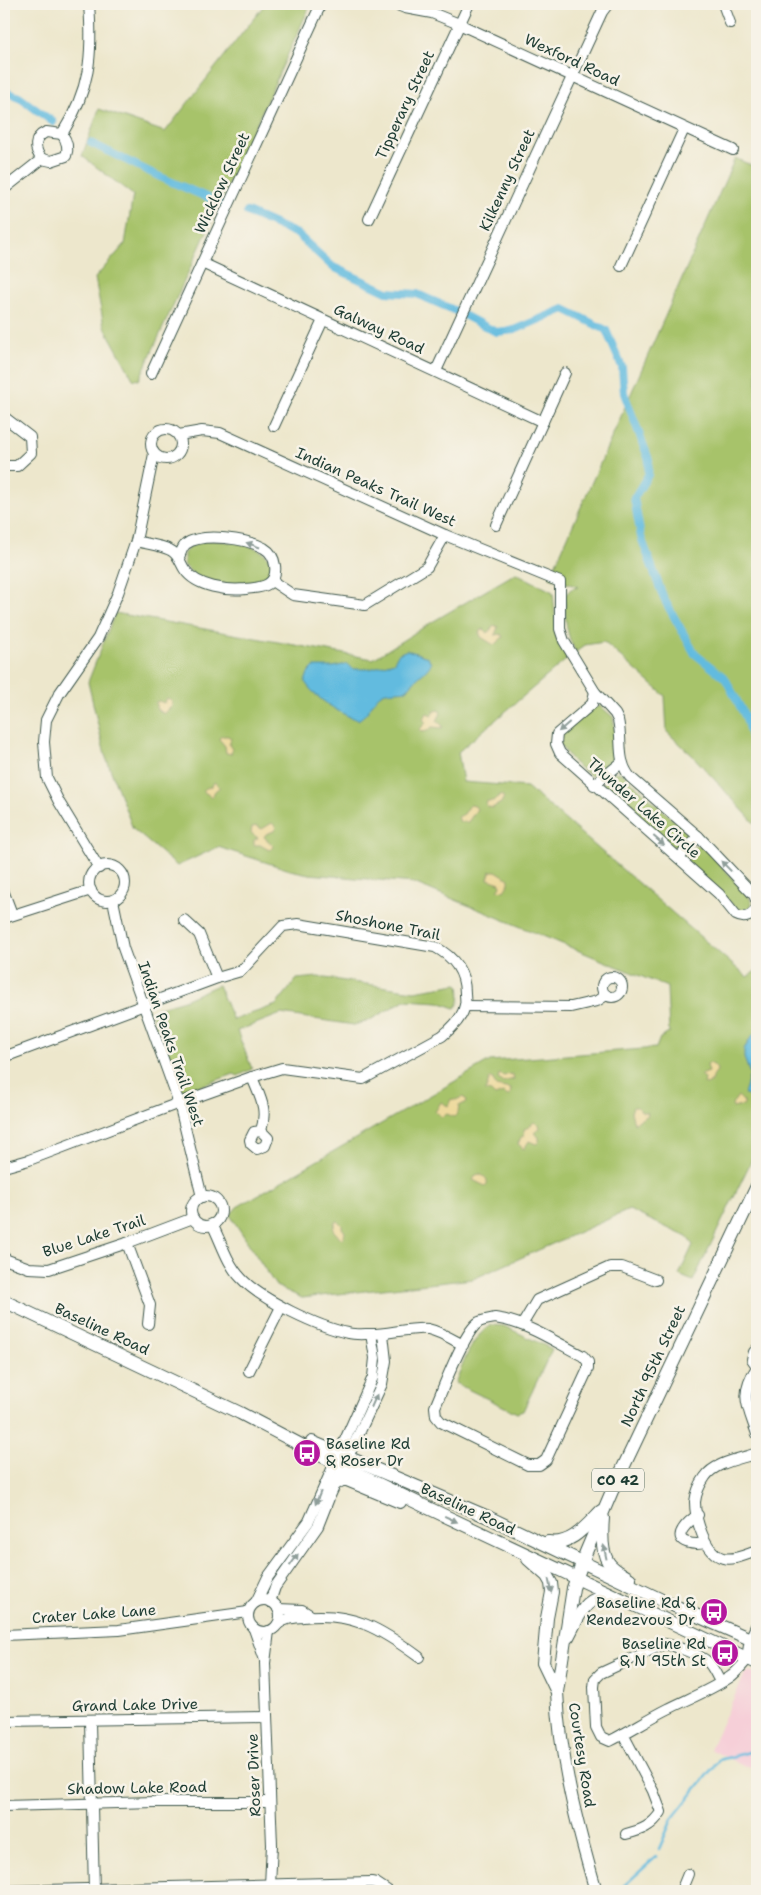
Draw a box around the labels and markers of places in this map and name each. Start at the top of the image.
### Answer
place label: Baseline Rd & Roser Dr [326,1434,411,1471]
bus stop icon: Baseline Rd & Roser Dr [292,1438,322,1468]
place label: Baseline Rd & Rendezvous Dr [586,1593,696,1630]
bus stop icon: Baseline Rd & Rendezvous Dr [699,1597,729,1627]
place label: Baseline Rd & N 95th St [620,1634,706,1671]
bus stop icon: Baseline Rd & N 95th St [710,1638,740,1668]

